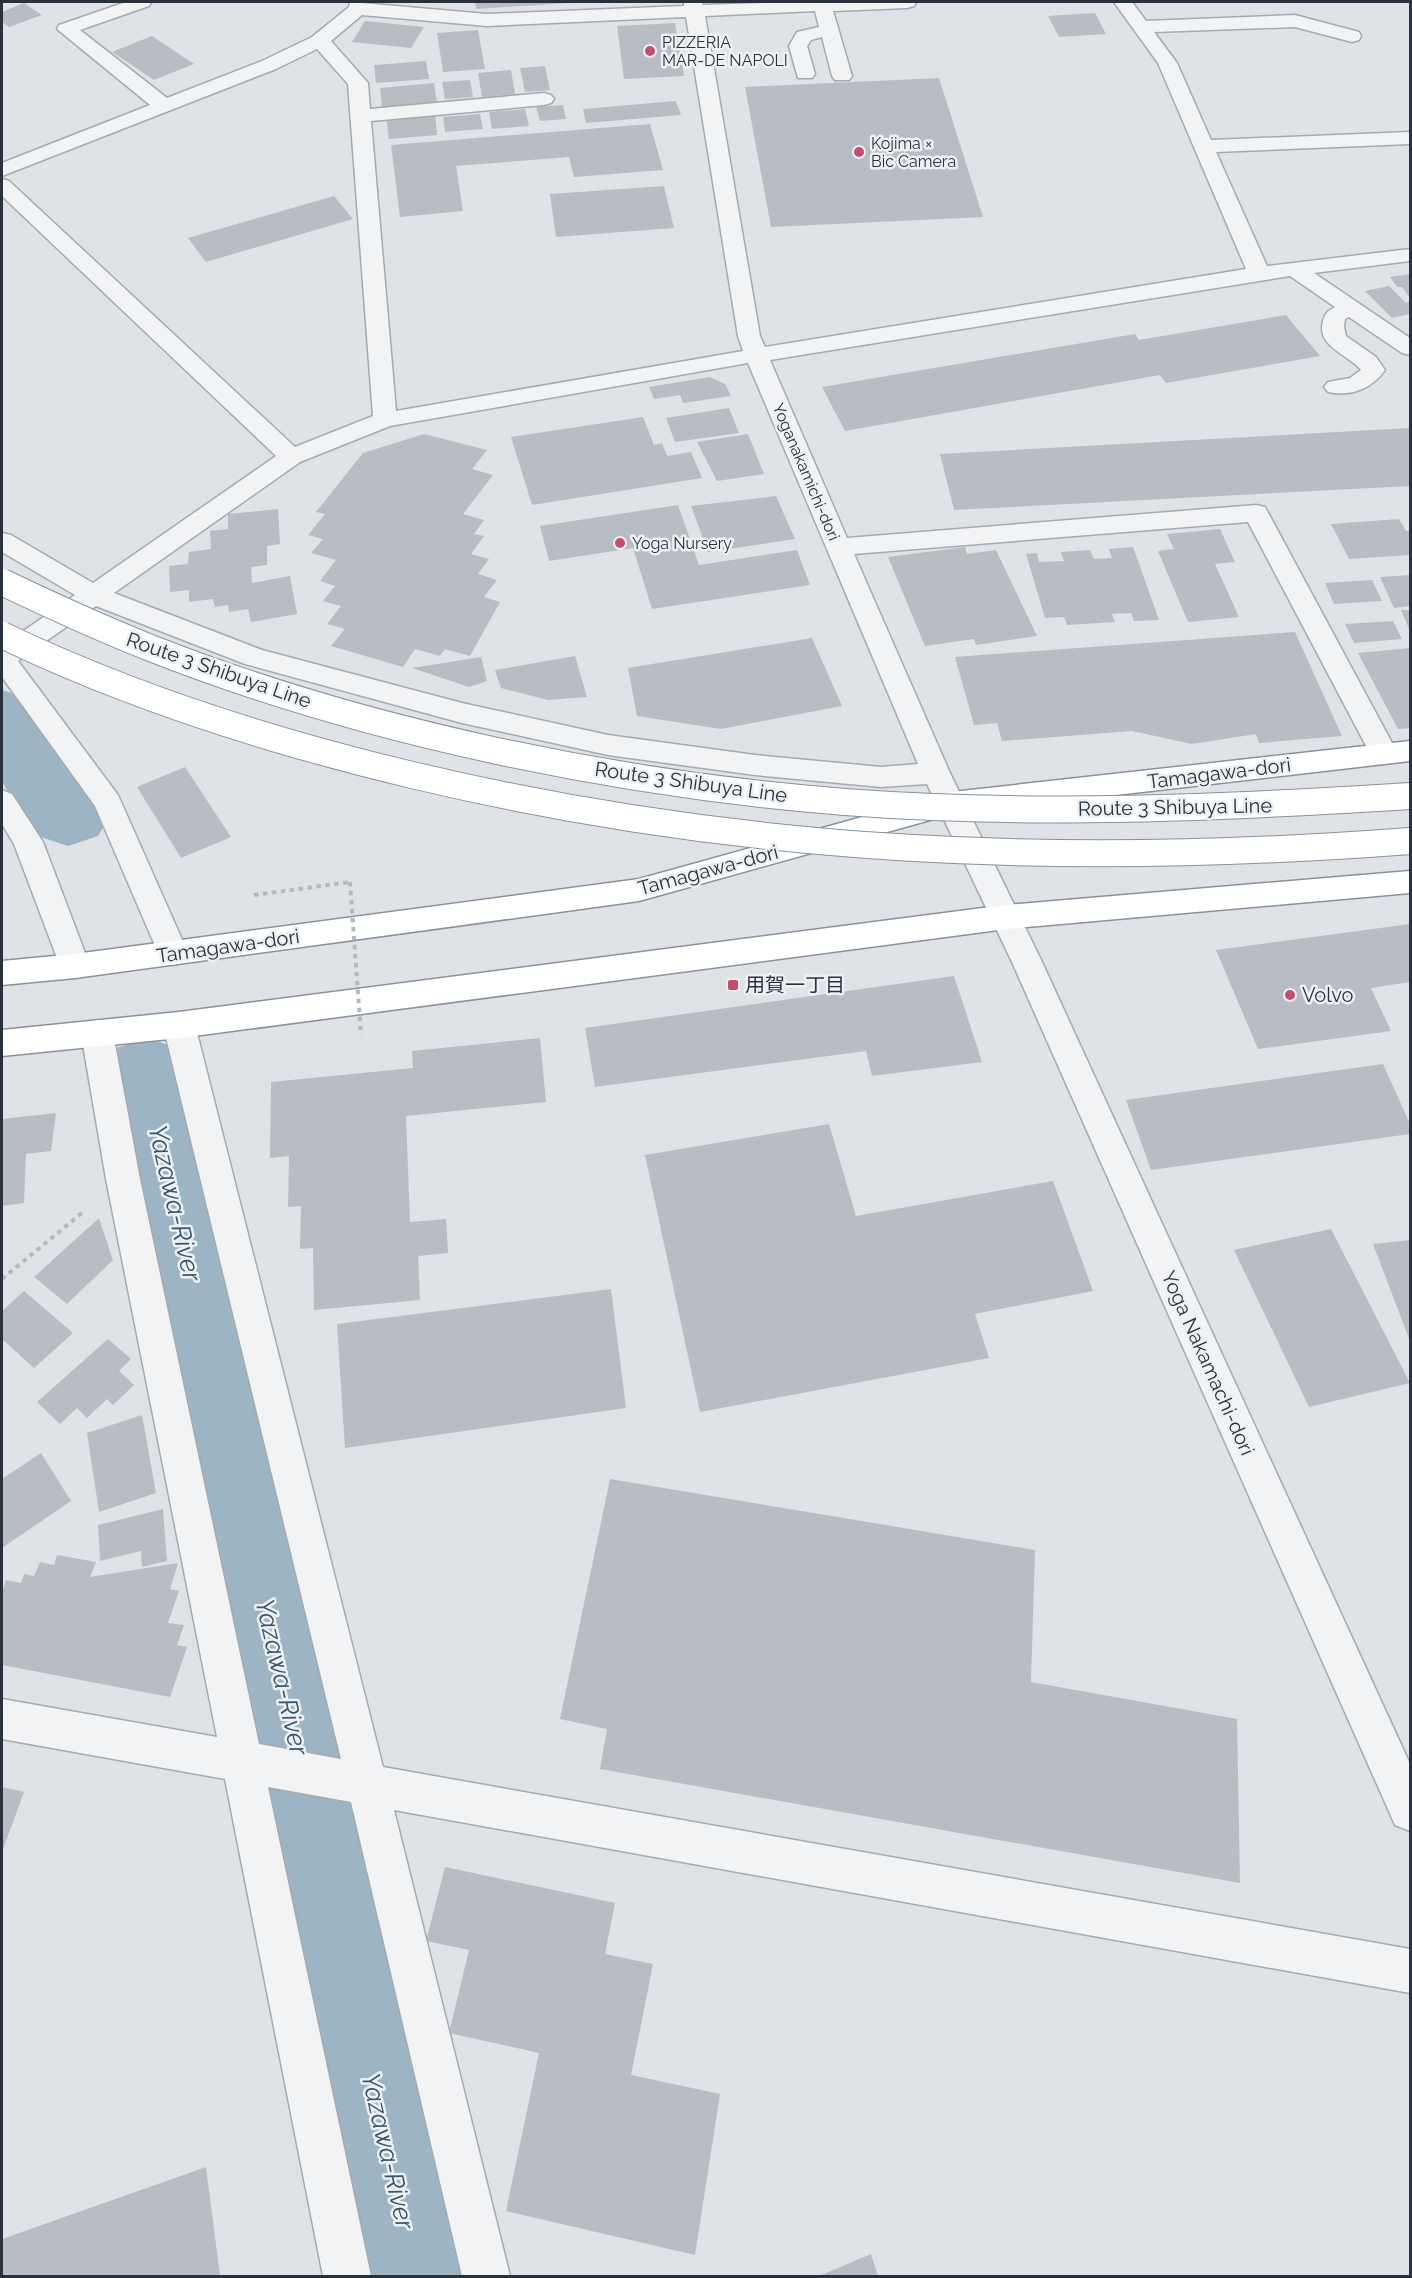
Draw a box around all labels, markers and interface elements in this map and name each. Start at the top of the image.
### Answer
place label: PIZZERIA MAR-DE NAPOLI [662,33,788,70]
marker: PIZZERIA MAR-DE NAPOLI [643,44,657,58]
place label: Kojima × Bic Camera [871,134,956,171]
marker: Kojima × Bic Camera [852,145,866,159]
street label: Yoganakamichi-dori [768,400,844,544]
place label: Yoga Nursery [632,534,732,553]
marker: Yoga Nursery [613,536,627,550]
street label: Route 3 Shibuya Line [123,627,315,713]
street label: Tamagawa-dori [1146,752,1292,794]
street label: Route 3 Shibuya Line [593,757,789,807]
street label: Route 3 Shibuya Line [1078,793,1272,821]
street label: Tamagawa-dori [635,840,781,900]
street label: Tamagawa-dori [155,924,301,968]
place label: 用賀一丁目 [745,973,845,997]
marker: 用賀一丁目 [726,978,740,992]
place label: Volvo [1302,983,1354,1007]
marker: Volvo [1283,988,1297,1002]
water label: Yazawa-River [142,1122,208,1285]
street label: Yoga Nakamachi-dori [1156,1267,1260,1459]
water label: Yazawa-River [249,1596,315,1759]
water label: Yazawa-River [355,2070,421,2233]

